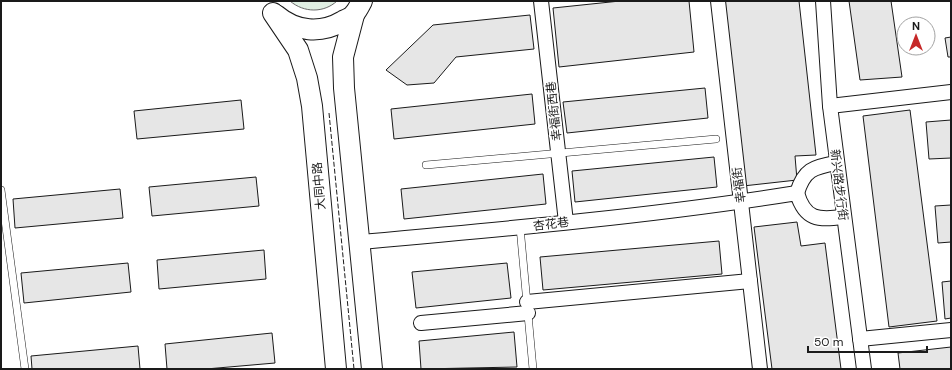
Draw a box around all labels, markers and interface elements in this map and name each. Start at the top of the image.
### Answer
north arrow [896,16,936,56]
text: N [912,19,920,33]
street label: 幸福街西巷 [543,80,565,142]
street label: 新兴路步行街 [827,148,851,222]
street label: 大同中路 [309,161,329,211]
street label: 幸福街 [729,166,749,204]
street label: 杏花巷 [532,214,570,234]
scale bar [808,328,927,354]
text: 50 m [814,334,843,350]

